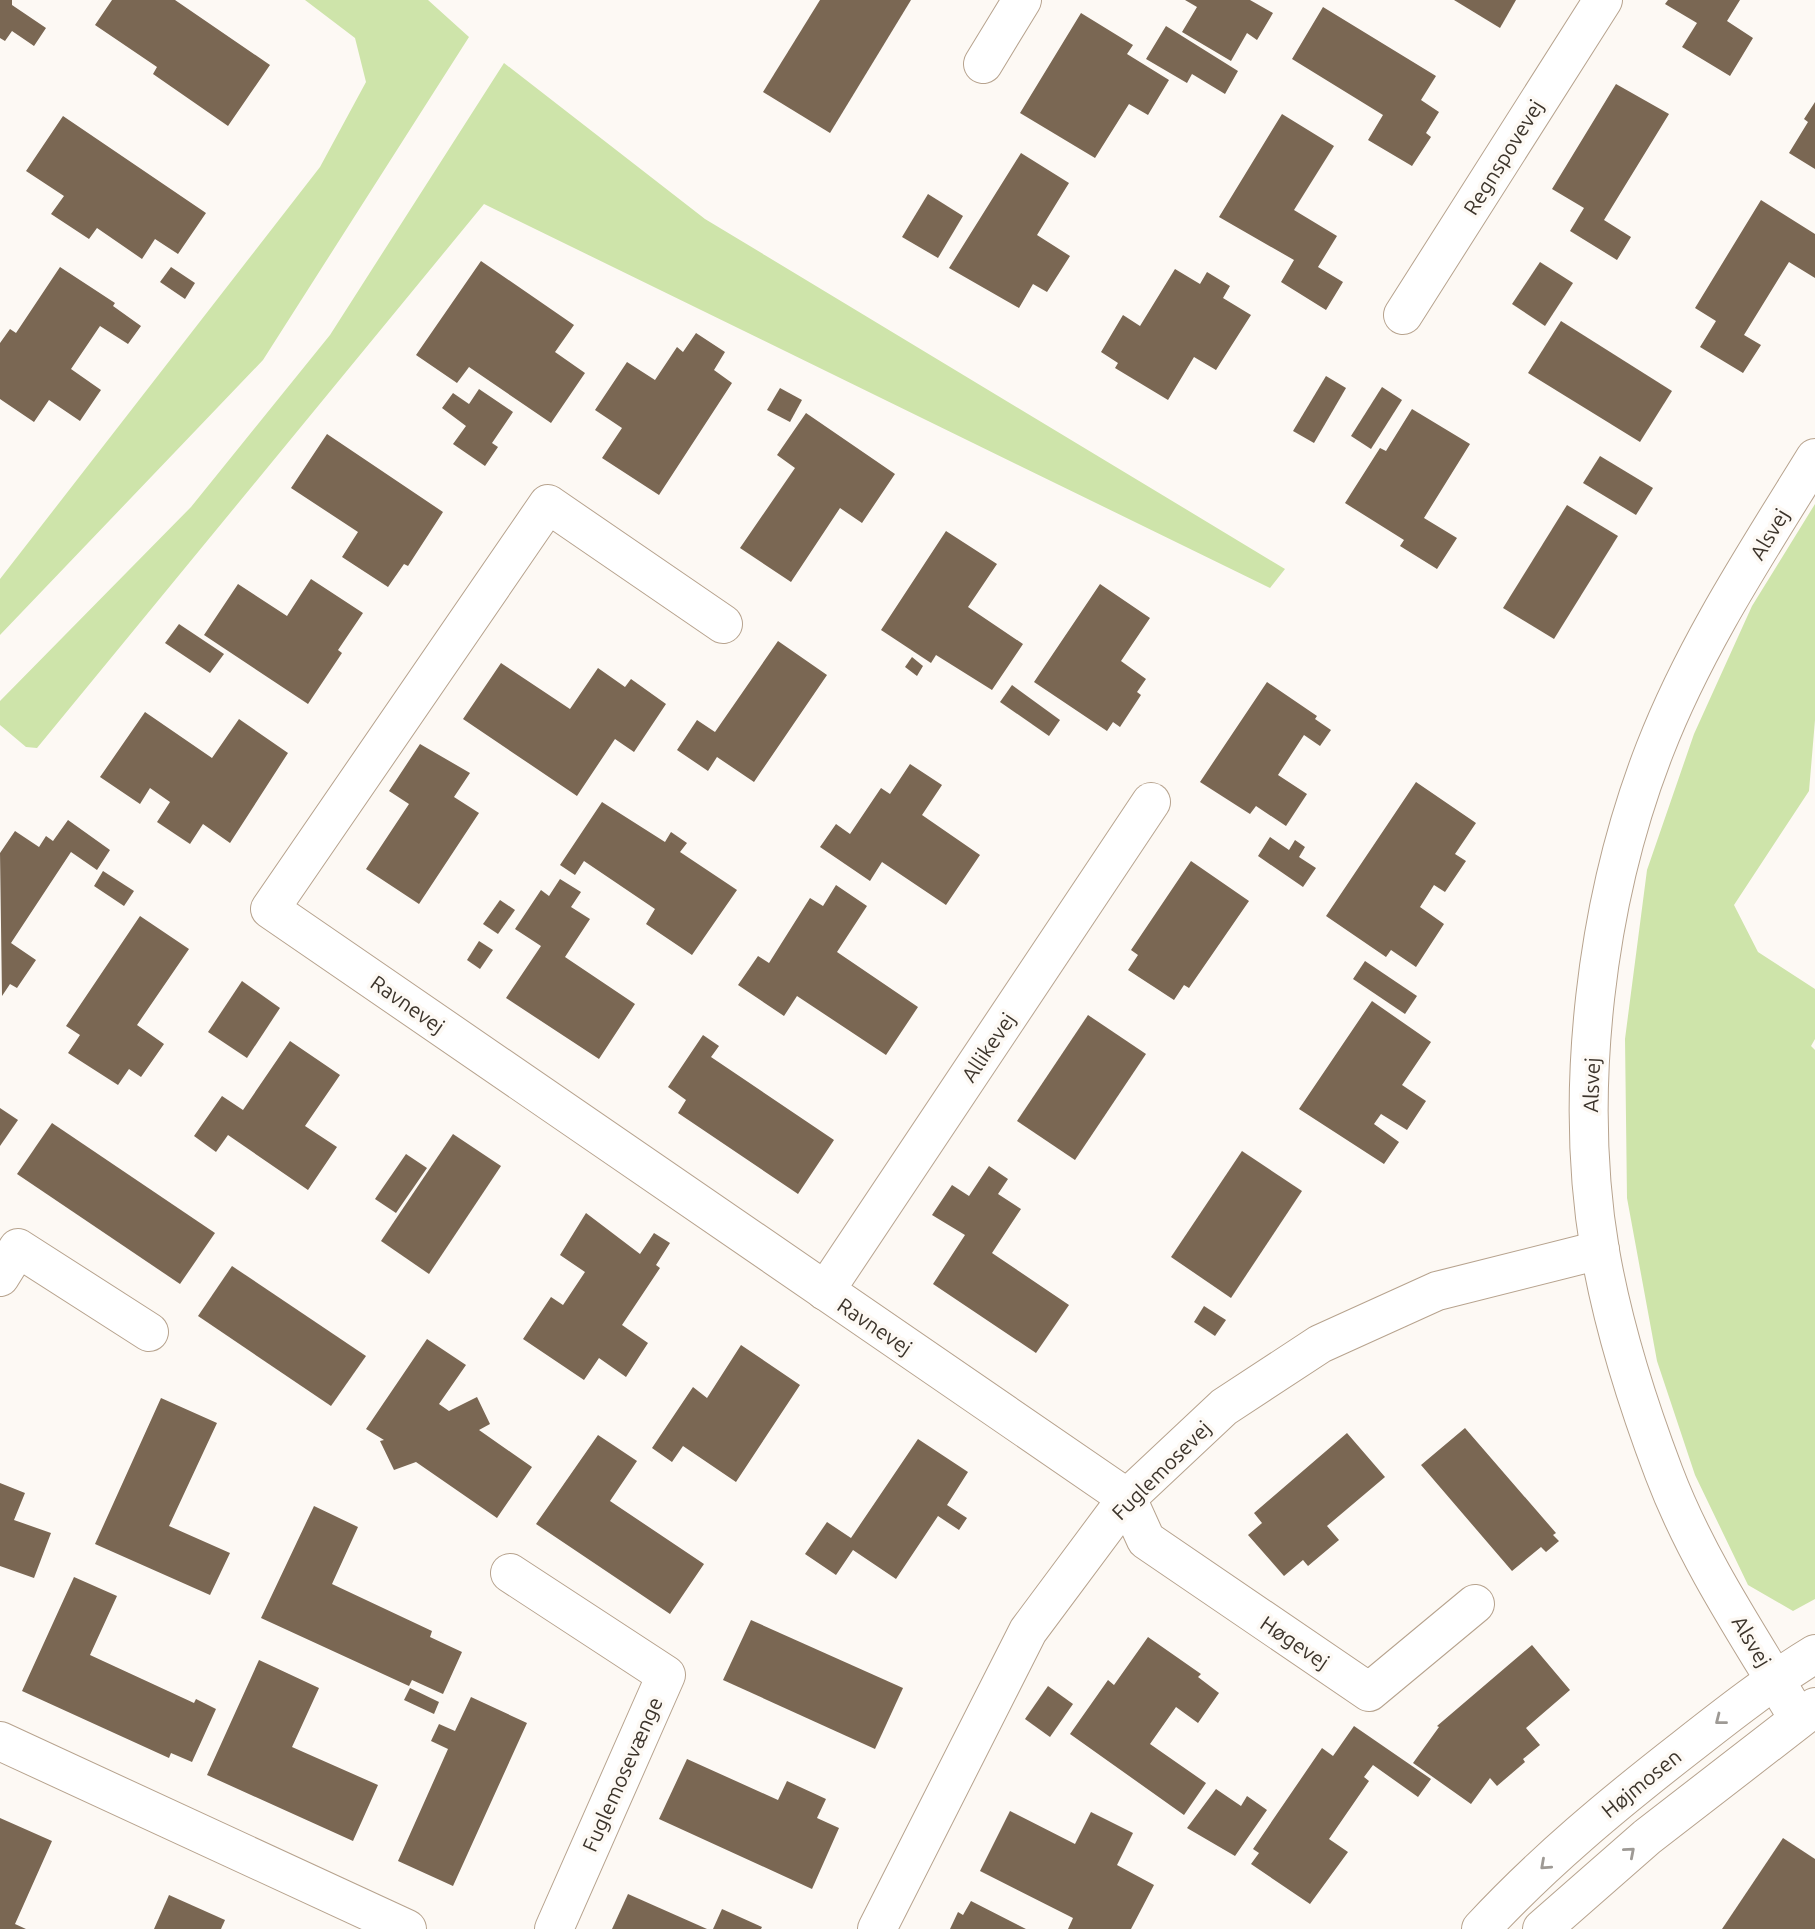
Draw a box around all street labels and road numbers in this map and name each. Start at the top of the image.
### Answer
street label: Regnspovevej [1458,95,1548,219]
street label: Alsvej [1745,504,1793,564]
street label: Ravnevej [366,970,450,1038]
street label: Allikevej [956,1008,1020,1086]
street label: Alsvej [1578,1057,1604,1113]
street label: Ravnevej [833,1292,917,1360]
street label: Fuglemosevej [1107,1416,1215,1524]
street label: Høgevej [1256,1610,1334,1674]
street label: Alsvej [1728,1611,1776,1671]
street label: Fuglemosevænge [577,1693,667,1855]
street label: Højmosen [1596,1744,1686,1822]

